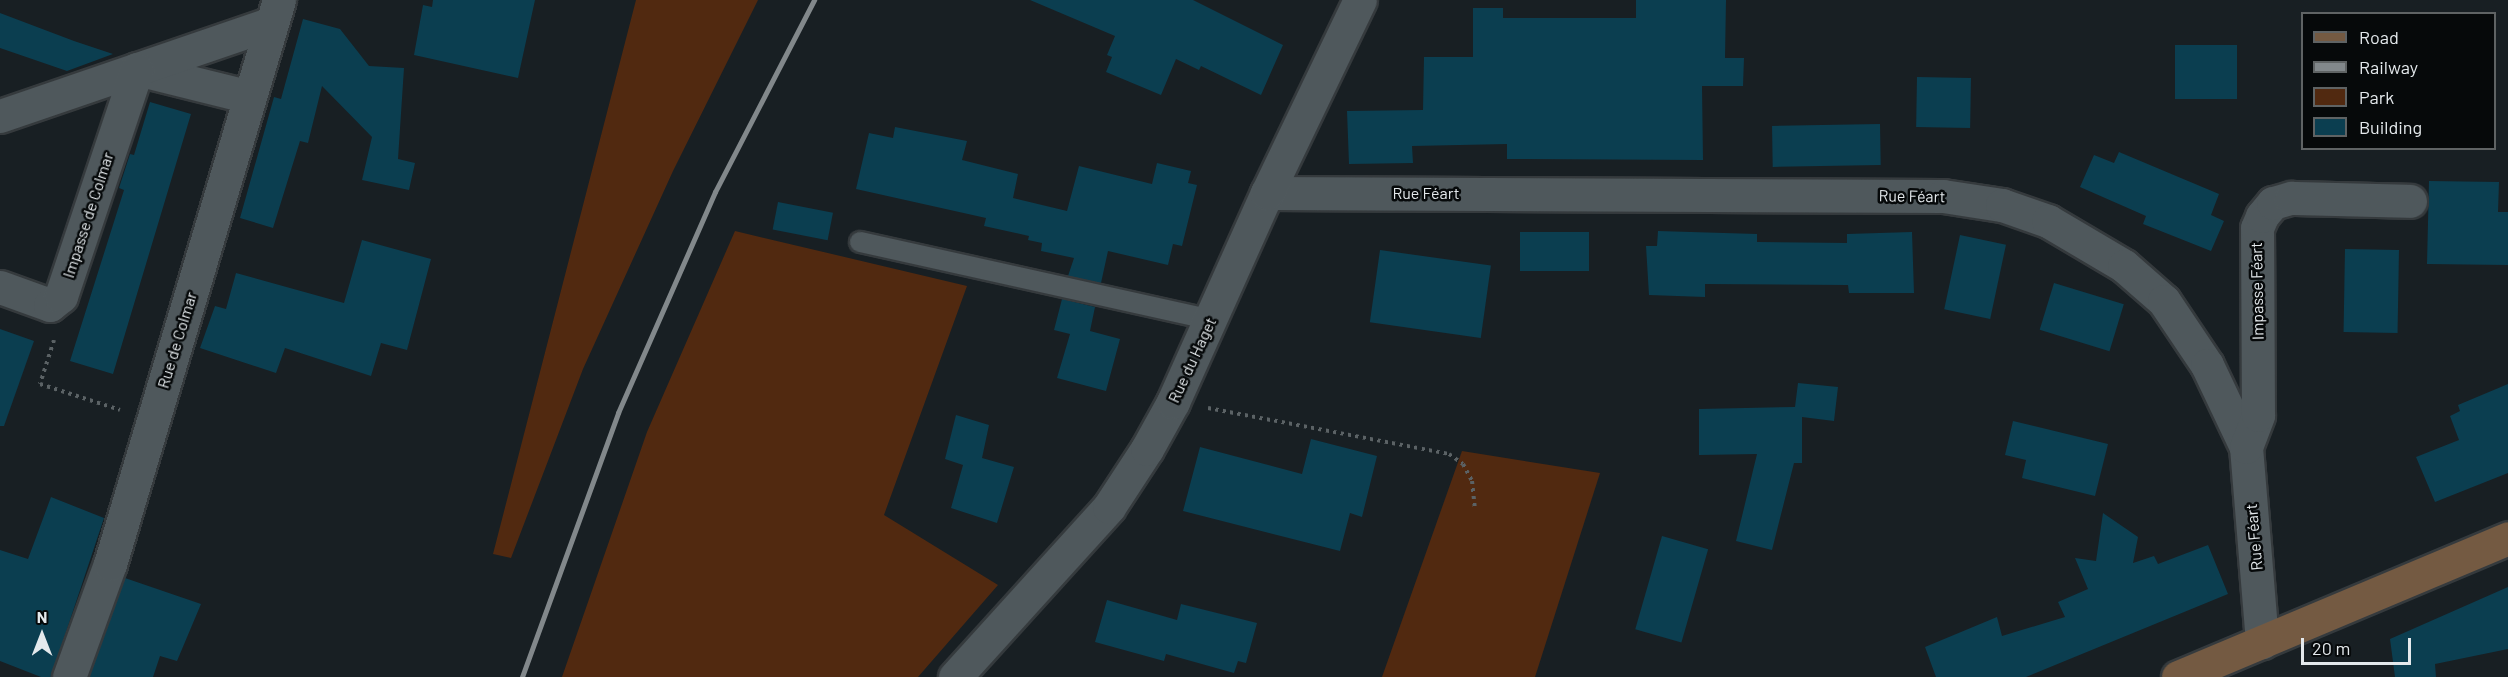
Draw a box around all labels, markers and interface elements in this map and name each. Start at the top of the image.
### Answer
legend [2301,12,2496,150]
text: Road [2359,26,2399,48]
text: Railway [2359,56,2418,78]
text: Park [2359,86,2394,108]
text: Building [2359,116,2422,138]
street label: Impasse de Colmar [59,150,117,280]
street label: Rue Féart [1392,183,1460,203]
street label: Rue Féart [1878,186,1946,206]
street label: Impasse Féart [2247,242,2267,340]
street label: Rue de Colmar [153,289,201,391]
street label: Rue du Haget [1164,314,1220,406]
street label: Rue Féart [2242,503,2266,571]
north arrow [12,605,72,665]
text: N [37,607,47,626]
scale bar [2304,626,2414,664]
text: 20 m [2312,637,2350,659]

